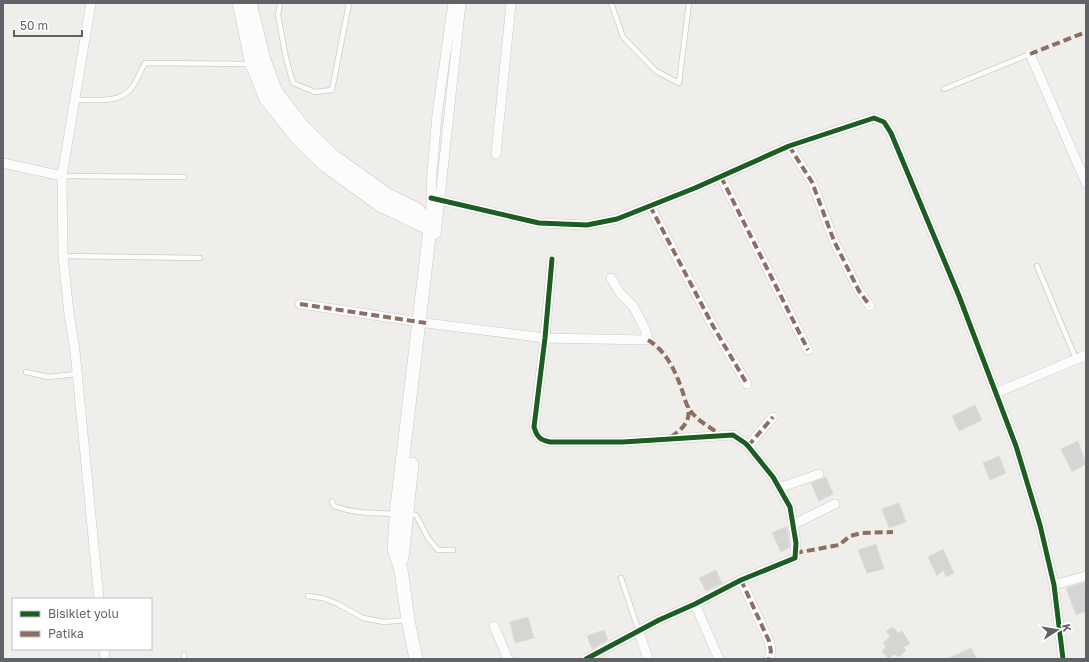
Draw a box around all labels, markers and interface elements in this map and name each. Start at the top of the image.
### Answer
scale bar [14,12,82,38]
text: 50 m [20,18,48,33]
legend [12,598,152,650]
text: Bisiklet yolu [48,606,119,621]
north arrow [1037,610,1077,650]
text: K [1060,623,1074,633]
text: Patika [48,626,84,641]

